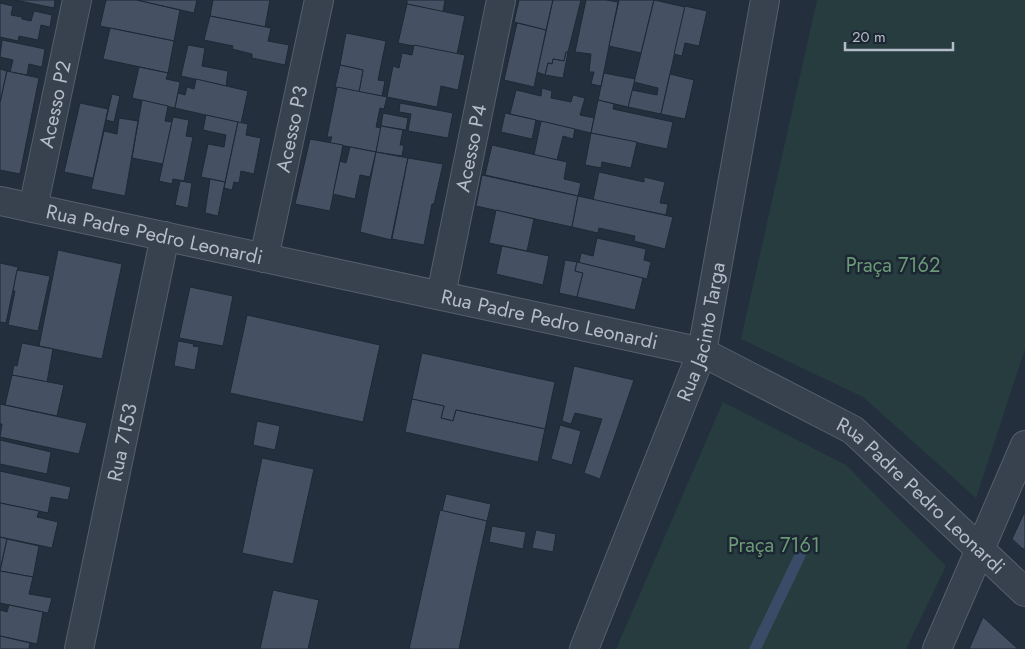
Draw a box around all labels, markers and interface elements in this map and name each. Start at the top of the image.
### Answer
scale bar [845,20,952,52]
text: 20 m [852,26,886,48]
street label: Acesso P2 [32,58,79,151]
street label: Acesso P3 [269,83,315,175]
street label: Acesso P4 [448,101,495,194]
street label: Rua Padre Pedro Leonardi [43,197,265,272]
park label: Praça 7162 [846,251,940,280]
street label: Rua Jacinto Targa [670,260,733,406]
street label: Rua Padre Pedro Leonardi [438,282,660,357]
street label: Rua 7153 [100,401,145,484]
street label: Rua Padre Pedro Leonardi [831,410,1011,581]
park label: Praça 7161 [728,531,820,560]

